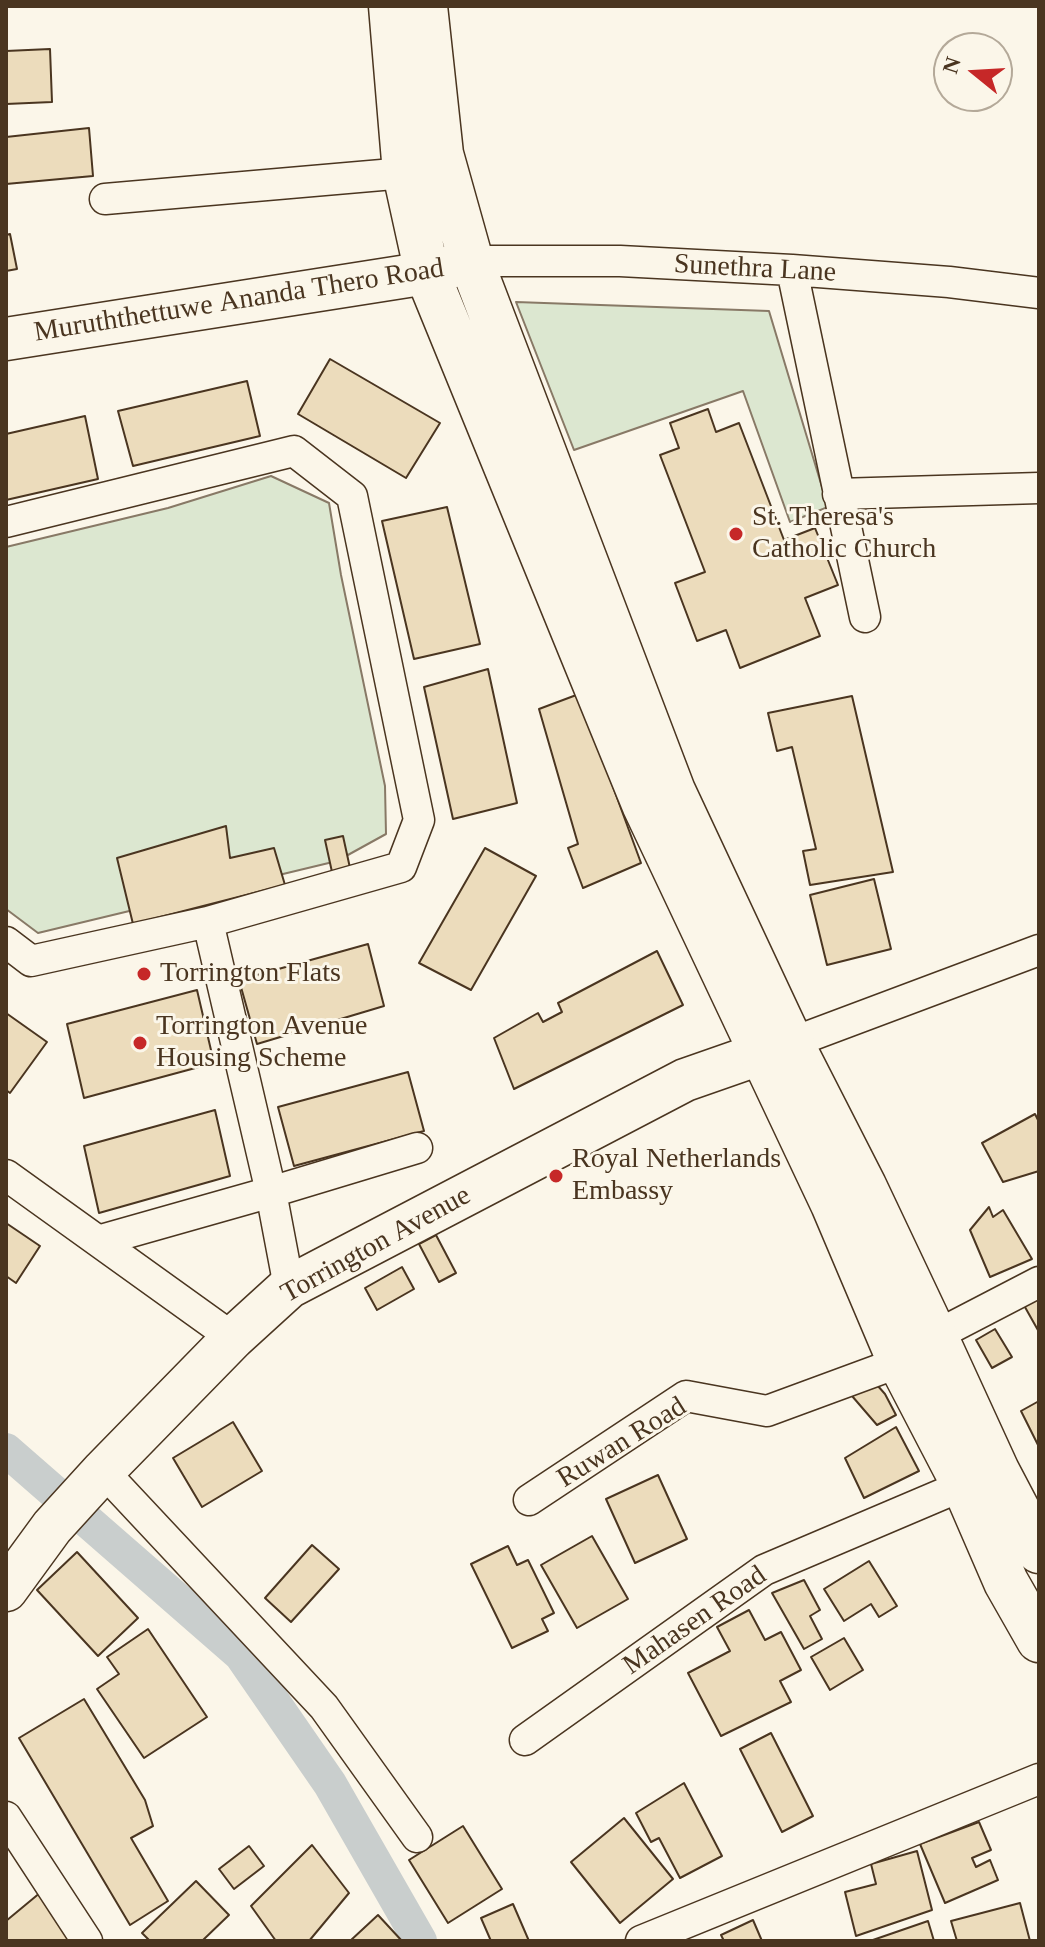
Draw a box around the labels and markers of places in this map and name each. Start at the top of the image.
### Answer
place label: St. Theresa's Catholic Church [752,501,936,567]
marker: St. Theresa's Catholic Church [727,525,745,543]
place label: Torrington Flats [160,957,341,991]
marker: Torrington Flats [135,965,153,983]
place label: Torrington Avenue Housing Scheme [156,1010,367,1076]
marker: Torrington Avenue Housing Scheme [131,1034,149,1052]
place label: Royal Netherlands Embassy [572,1143,781,1209]
marker: Royal Netherlands Embassy [547,1167,565,1185]

